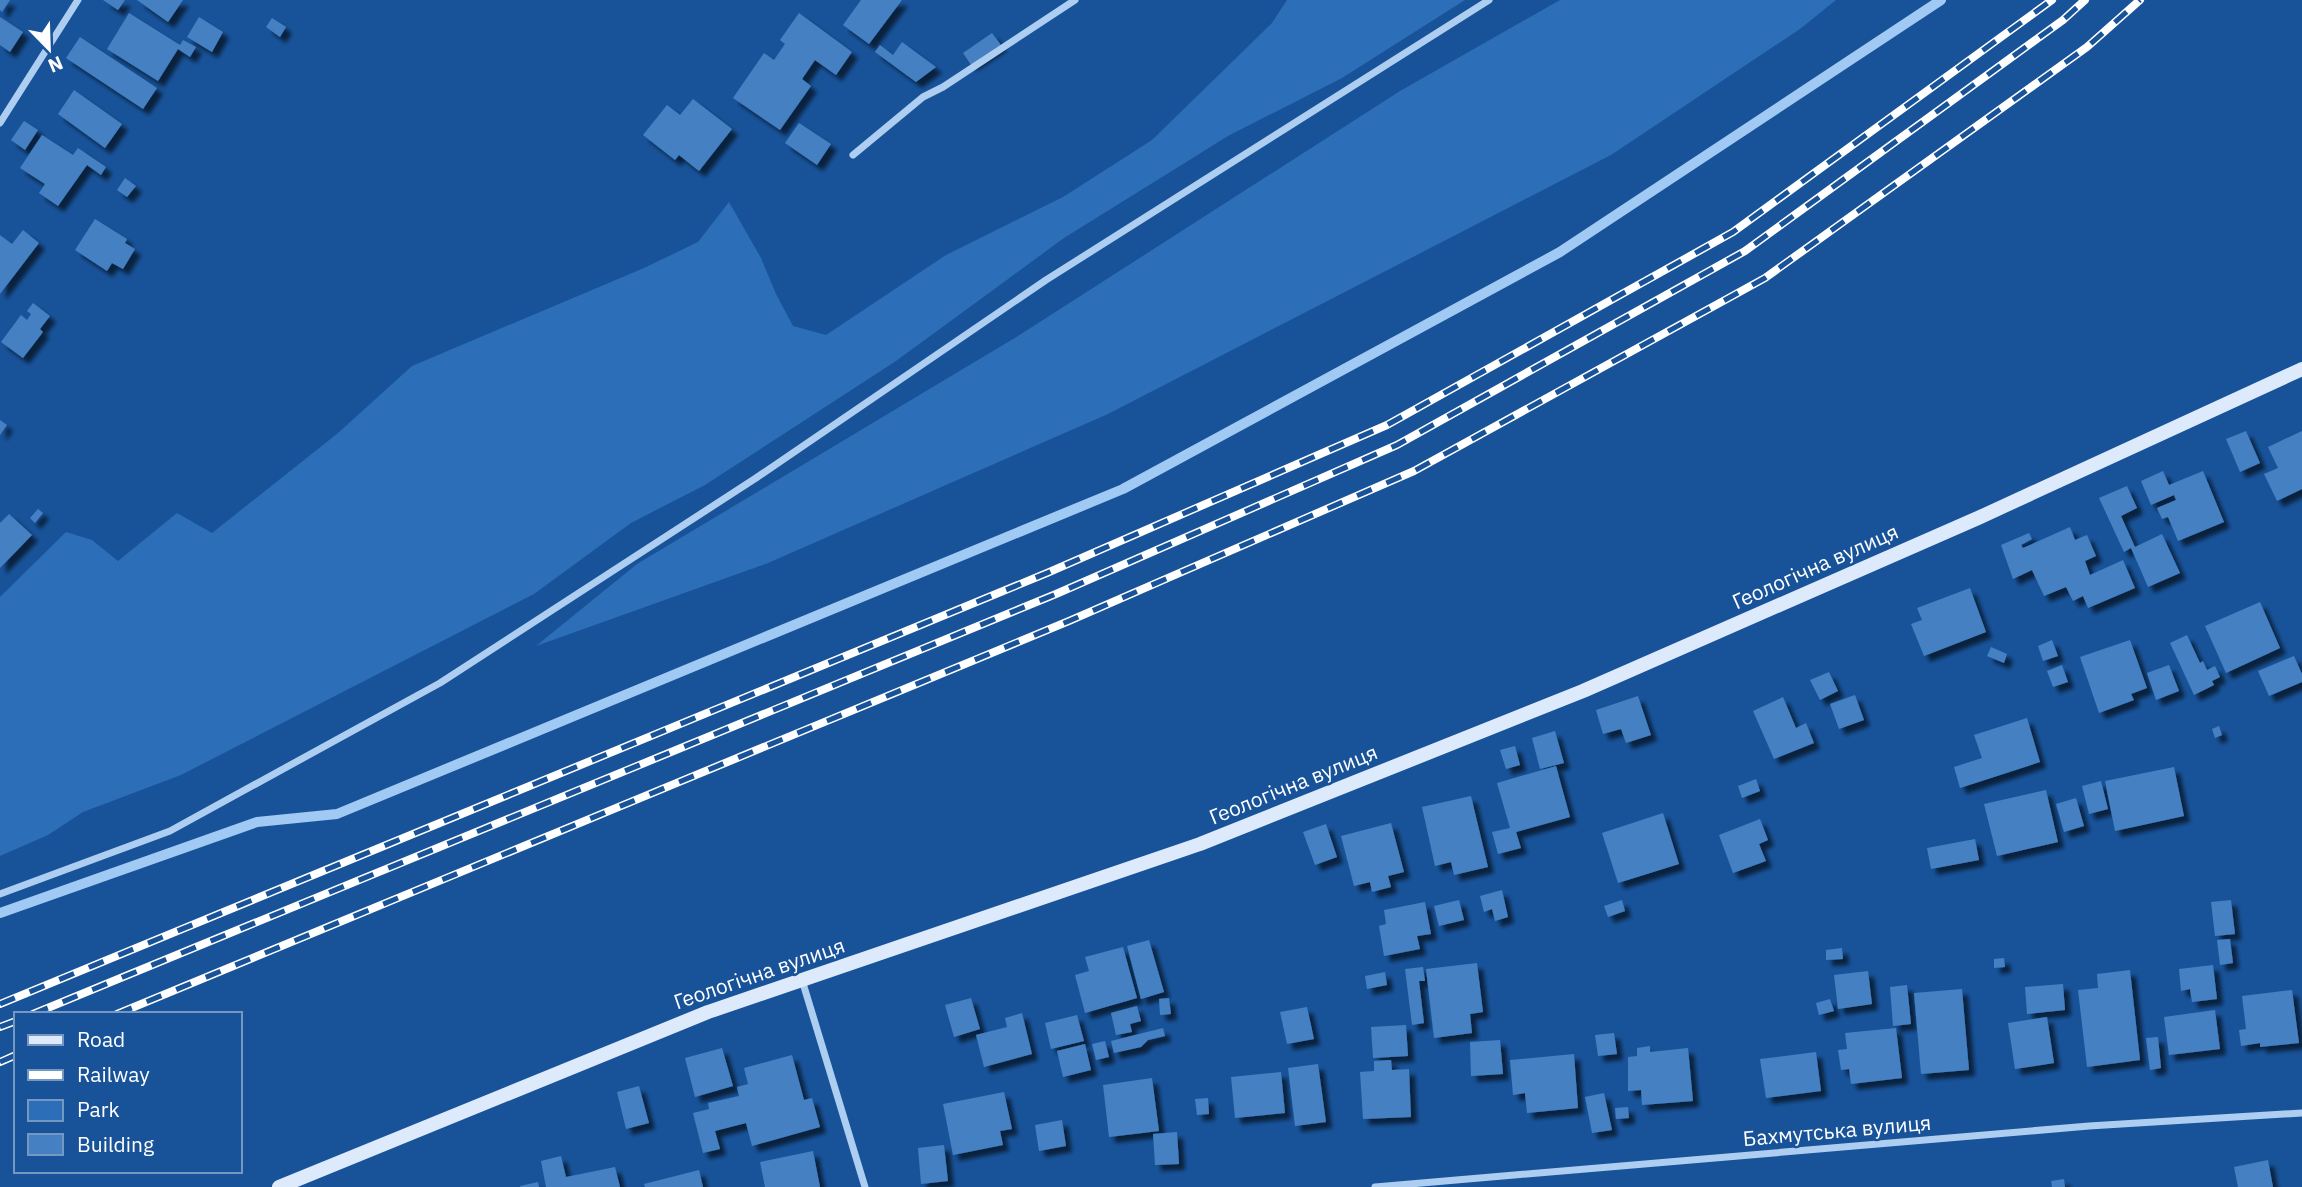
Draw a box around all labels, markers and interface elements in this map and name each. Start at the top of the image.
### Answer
north arrow [14,14,84,84]
text: N [45,51,67,78]
street label: Геологічна вулиця [1727,517,1903,615]
street label: Геологічна вулиця [1205,737,1381,831]
street label: Геологічна вулиця [670,931,848,1015]
legend [14,1012,242,1173]
text: Road [77,1025,125,1053]
text: Railway [77,1060,150,1088]
text: Park [77,1095,120,1123]
street label: Бахмутська вулиця [1742,1108,1932,1152]
text: Building [77,1130,154,1158]

